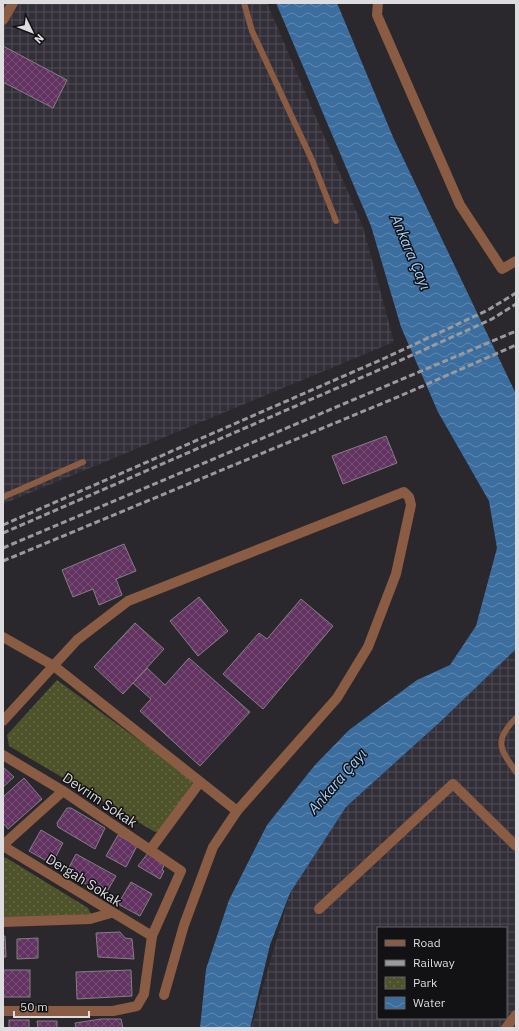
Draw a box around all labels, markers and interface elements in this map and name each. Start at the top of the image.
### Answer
north arrow [12,12,52,52]
text: N [31,31,47,47]
water label: Ankara Çayı [386,210,435,293]
water label: Ankara Çayı [303,744,371,818]
street label: Devrim Sokak [59,768,141,832]
street label: Dergah Sokak [43,850,126,911]
legend [377,927,507,1019]
text: Road [413,935,441,950]
text: Railway [413,955,455,970]
text: Park [413,975,438,990]
scale bar [14,993,89,1019]
text: Water [413,995,446,1010]
text: 50 m [20,999,48,1014]

